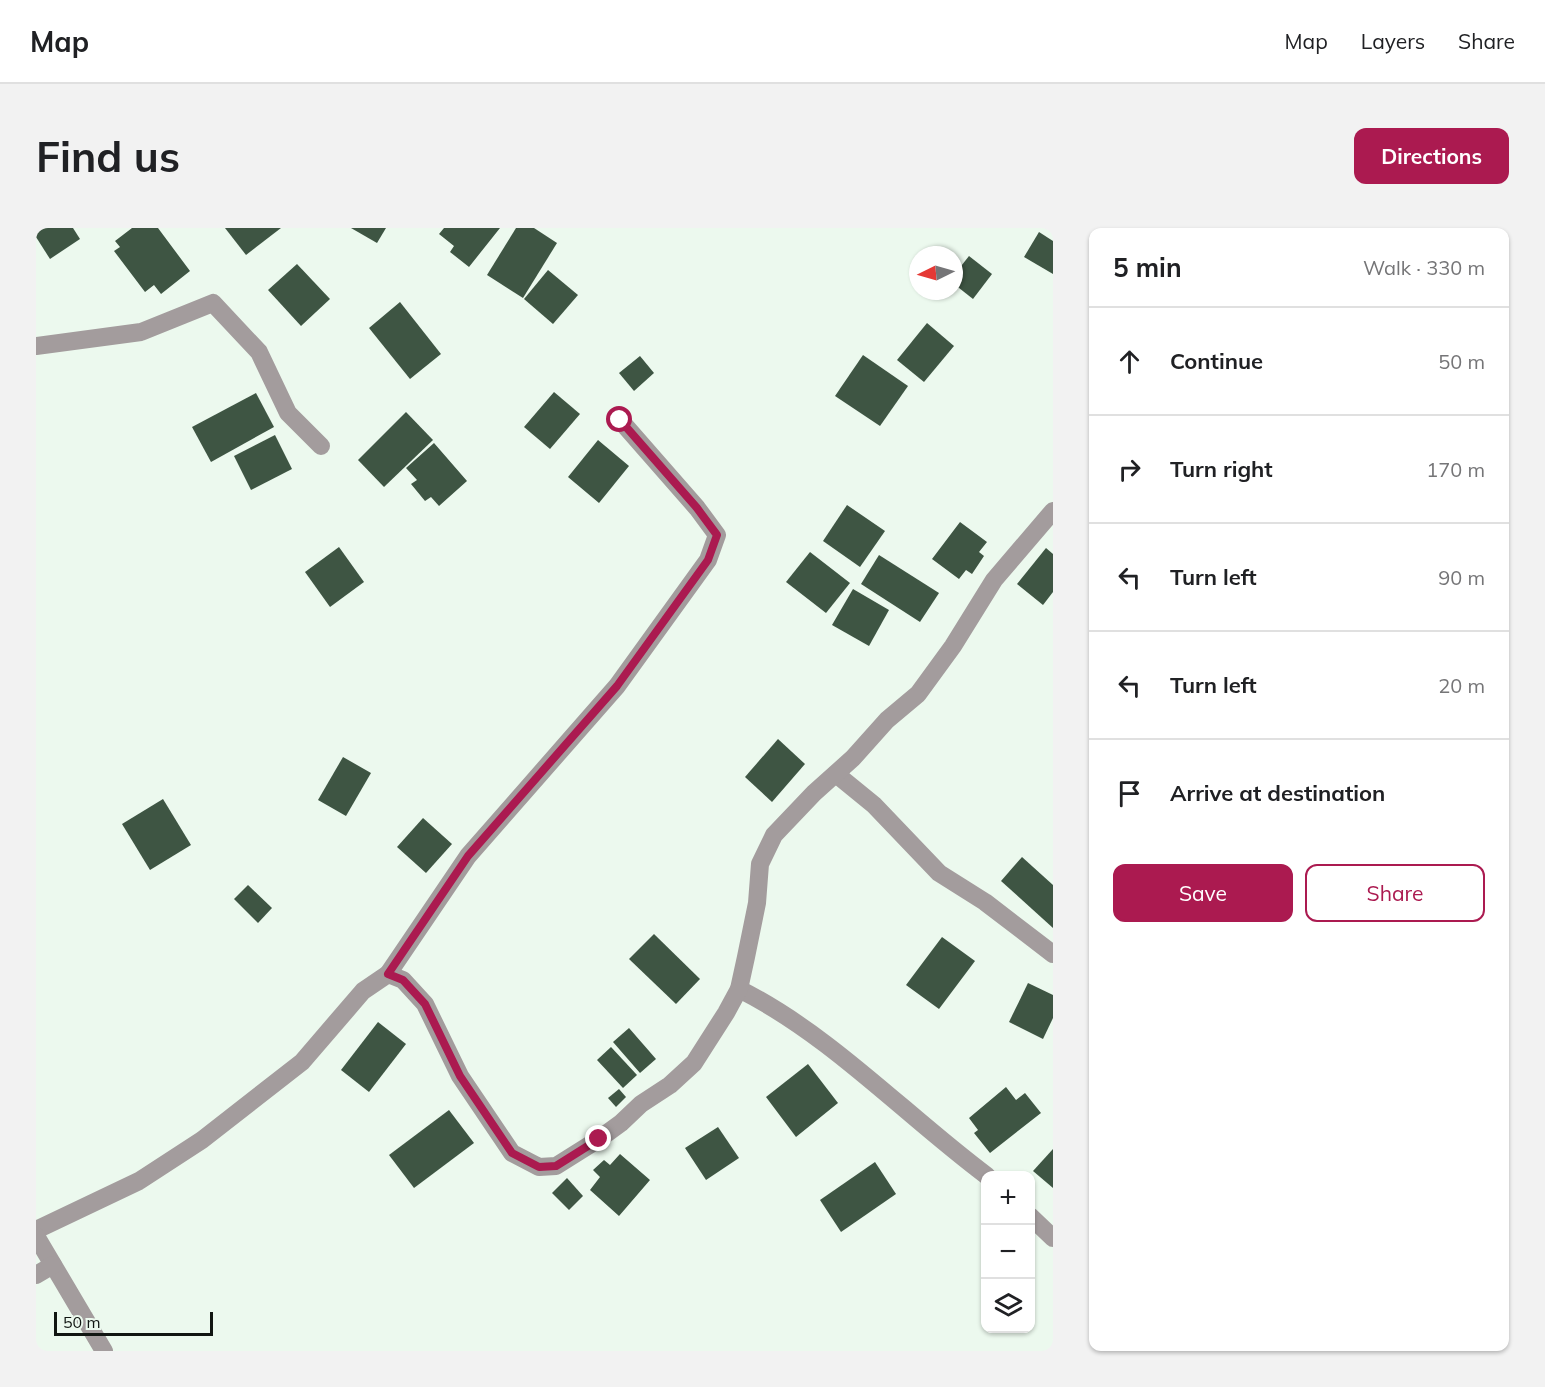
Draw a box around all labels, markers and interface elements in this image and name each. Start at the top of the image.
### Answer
text: Map [30,24,89,59]
text: Map [1285,28,1328,54]
text: Layers [1361,28,1425,54]
text: Share [1458,28,1515,54]
button: Directions [1354,128,1509,184]
text: Find us [36,130,180,183]
north arrow [909,246,963,300]
text: 5 min [1113,251,1182,284]
text: Walk · 330 m [1363,255,1485,280]
icon: ahead [1113,345,1146,378]
text: Continue [1170,347,1263,375]
text: 50 m [1438,349,1485,374]
route start [606,406,632,432]
icon: right [1113,453,1146,486]
text: Turn right [1170,455,1273,483]
text: 170 m [1426,457,1485,482]
icon: left [1113,561,1146,594]
text: Turn left [1170,563,1257,591]
text: 90 m [1438,565,1485,590]
icon: left [1113,669,1146,702]
text: Turn left [1170,671,1257,699]
text: 20 m [1438,673,1485,698]
icon: arrive [1113,777,1146,810]
text: Arrive at destination [1170,779,1385,807]
button: Save [1113,864,1293,922]
button: Share [1305,864,1485,922]
route end [585,1125,611,1151]
map controls [981,1171,1035,1333]
button: + [981,1171,1035,1225]
button: − [981,1225,1035,1279]
button: layers [981,1279,1035,1333]
scale bar [54,1309,213,1336]
text: 50 m [63,1312,100,1332]

